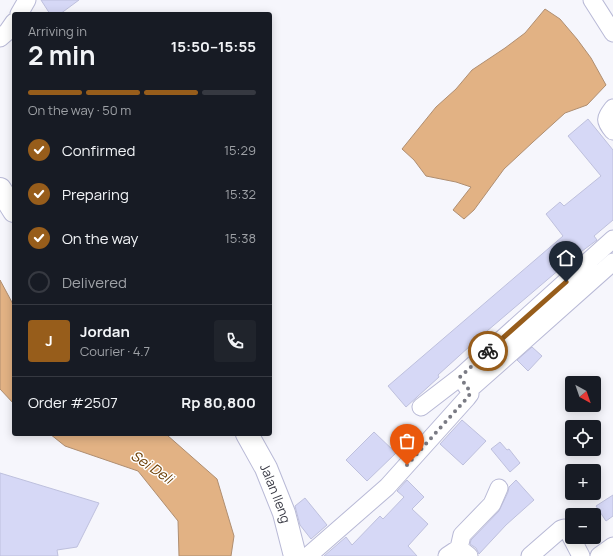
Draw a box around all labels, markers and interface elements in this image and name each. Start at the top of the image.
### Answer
text: Arriving in [28,22,87,40]
text: 15:50–15:55 [171,36,256,57]
text: 2 min [28,37,96,73]
text: On the way · 50 m [28,101,131,119]
icon: check [28,139,50,161]
text: Confirmed [62,140,135,161]
text: 15:29 [224,141,256,159]
icon: check [28,183,50,205]
text: Preparing [62,184,129,205]
text: 15:32 [225,185,256,203]
icon: check [28,227,50,249]
text: On the way [62,228,138,249]
text: 15:38 [225,229,256,247]
pin [549,241,583,282]
icon: home [555,247,577,269]
text: Delivered [62,272,127,293]
button: phone [214,320,256,362]
text: Jordan [80,321,130,342]
text: J [45,330,53,351]
courier [468,331,508,371]
icon: bike [477,340,499,362]
text: Courier · 4.7 [80,342,150,360]
north arrow [565,376,601,412]
map controls [565,376,601,544]
text: Order #2507 [28,392,118,413]
text: Rp 80,800 [181,392,256,413]
button: locate [565,420,601,456]
pin [390,424,424,465]
icon: bag [396,430,418,452]
water label: Sei Deli [127,446,179,489]
street label: Jalan Ileng [256,460,295,525]
button: + [565,464,601,500]
button: − [565,508,601,544]

